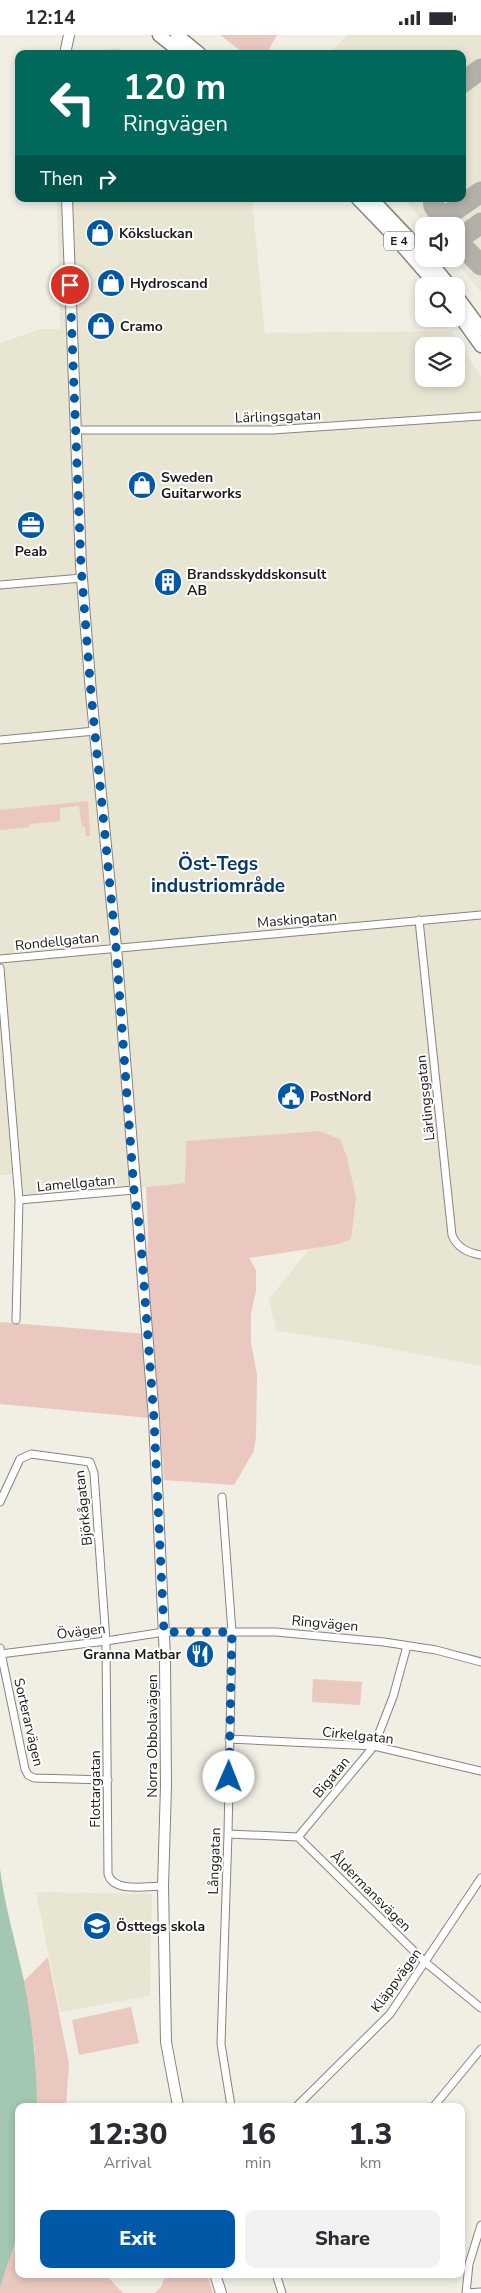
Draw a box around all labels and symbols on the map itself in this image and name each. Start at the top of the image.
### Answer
shop icon: Köksluckan [85,218,115,248]
place label: Köksluckan [119,224,193,243]
road number: E 4 [384,232,414,251]
pin [49,264,91,306]
shop icon: Hydroscand [96,268,126,298]
place label: Hydroscand [130,274,208,293]
shop icon: Cramo [86,311,116,341]
place label: Cramo [120,317,163,336]
street label: Lärlingsgatan [235,406,321,427]
place label: Sweden Guitarworks [161,468,242,503]
shop icon: Sweden Guitarworks [127,470,157,500]
office icon: Peab [16,510,46,540]
place label: Peab [15,542,47,561]
place label: Brandsskyddskonsult AB [187,565,327,600]
building icon: Brandsskyddskonsult AB [153,567,183,597]
district label: Öst-Tegs industriområde [151,851,285,899]
street label: Maskingatan [256,907,338,932]
street label: Rondellgatan [14,928,100,955]
street label: Lärlingsgatan [412,1054,439,1142]
public building icon: PostNord [276,1081,306,1111]
place label: PostNord [310,1087,371,1106]
street label: Lamellgatan [36,1171,116,1196]
street label: Björkågatan [70,1469,97,1547]
street label: Ringvägen [291,1611,359,1636]
street label: Övägen [56,1619,106,1644]
restaurant icon: Granna Matbar [185,1639,215,1669]
place label: Granna Matbar [83,1645,182,1664]
street label: Norra Obbolavägen [143,1674,162,1798]
street label: Sorterarvägen [9,1676,48,1768]
street label: Cirkelgatan [321,1722,395,1749]
street label: Flottargatan [86,1750,105,1828]
position arrow [202,1750,254,1802]
street label: Bigatan [308,1753,354,1802]
street label: Långgatan [204,1827,225,1895]
street label: Åldermansvägen [326,1847,415,1936]
school or university icon: Östtegs skola [82,1911,112,1941]
place label: Östtegs skola [116,1917,205,1936]
street label: Kläppvägen [367,1945,426,2016]

